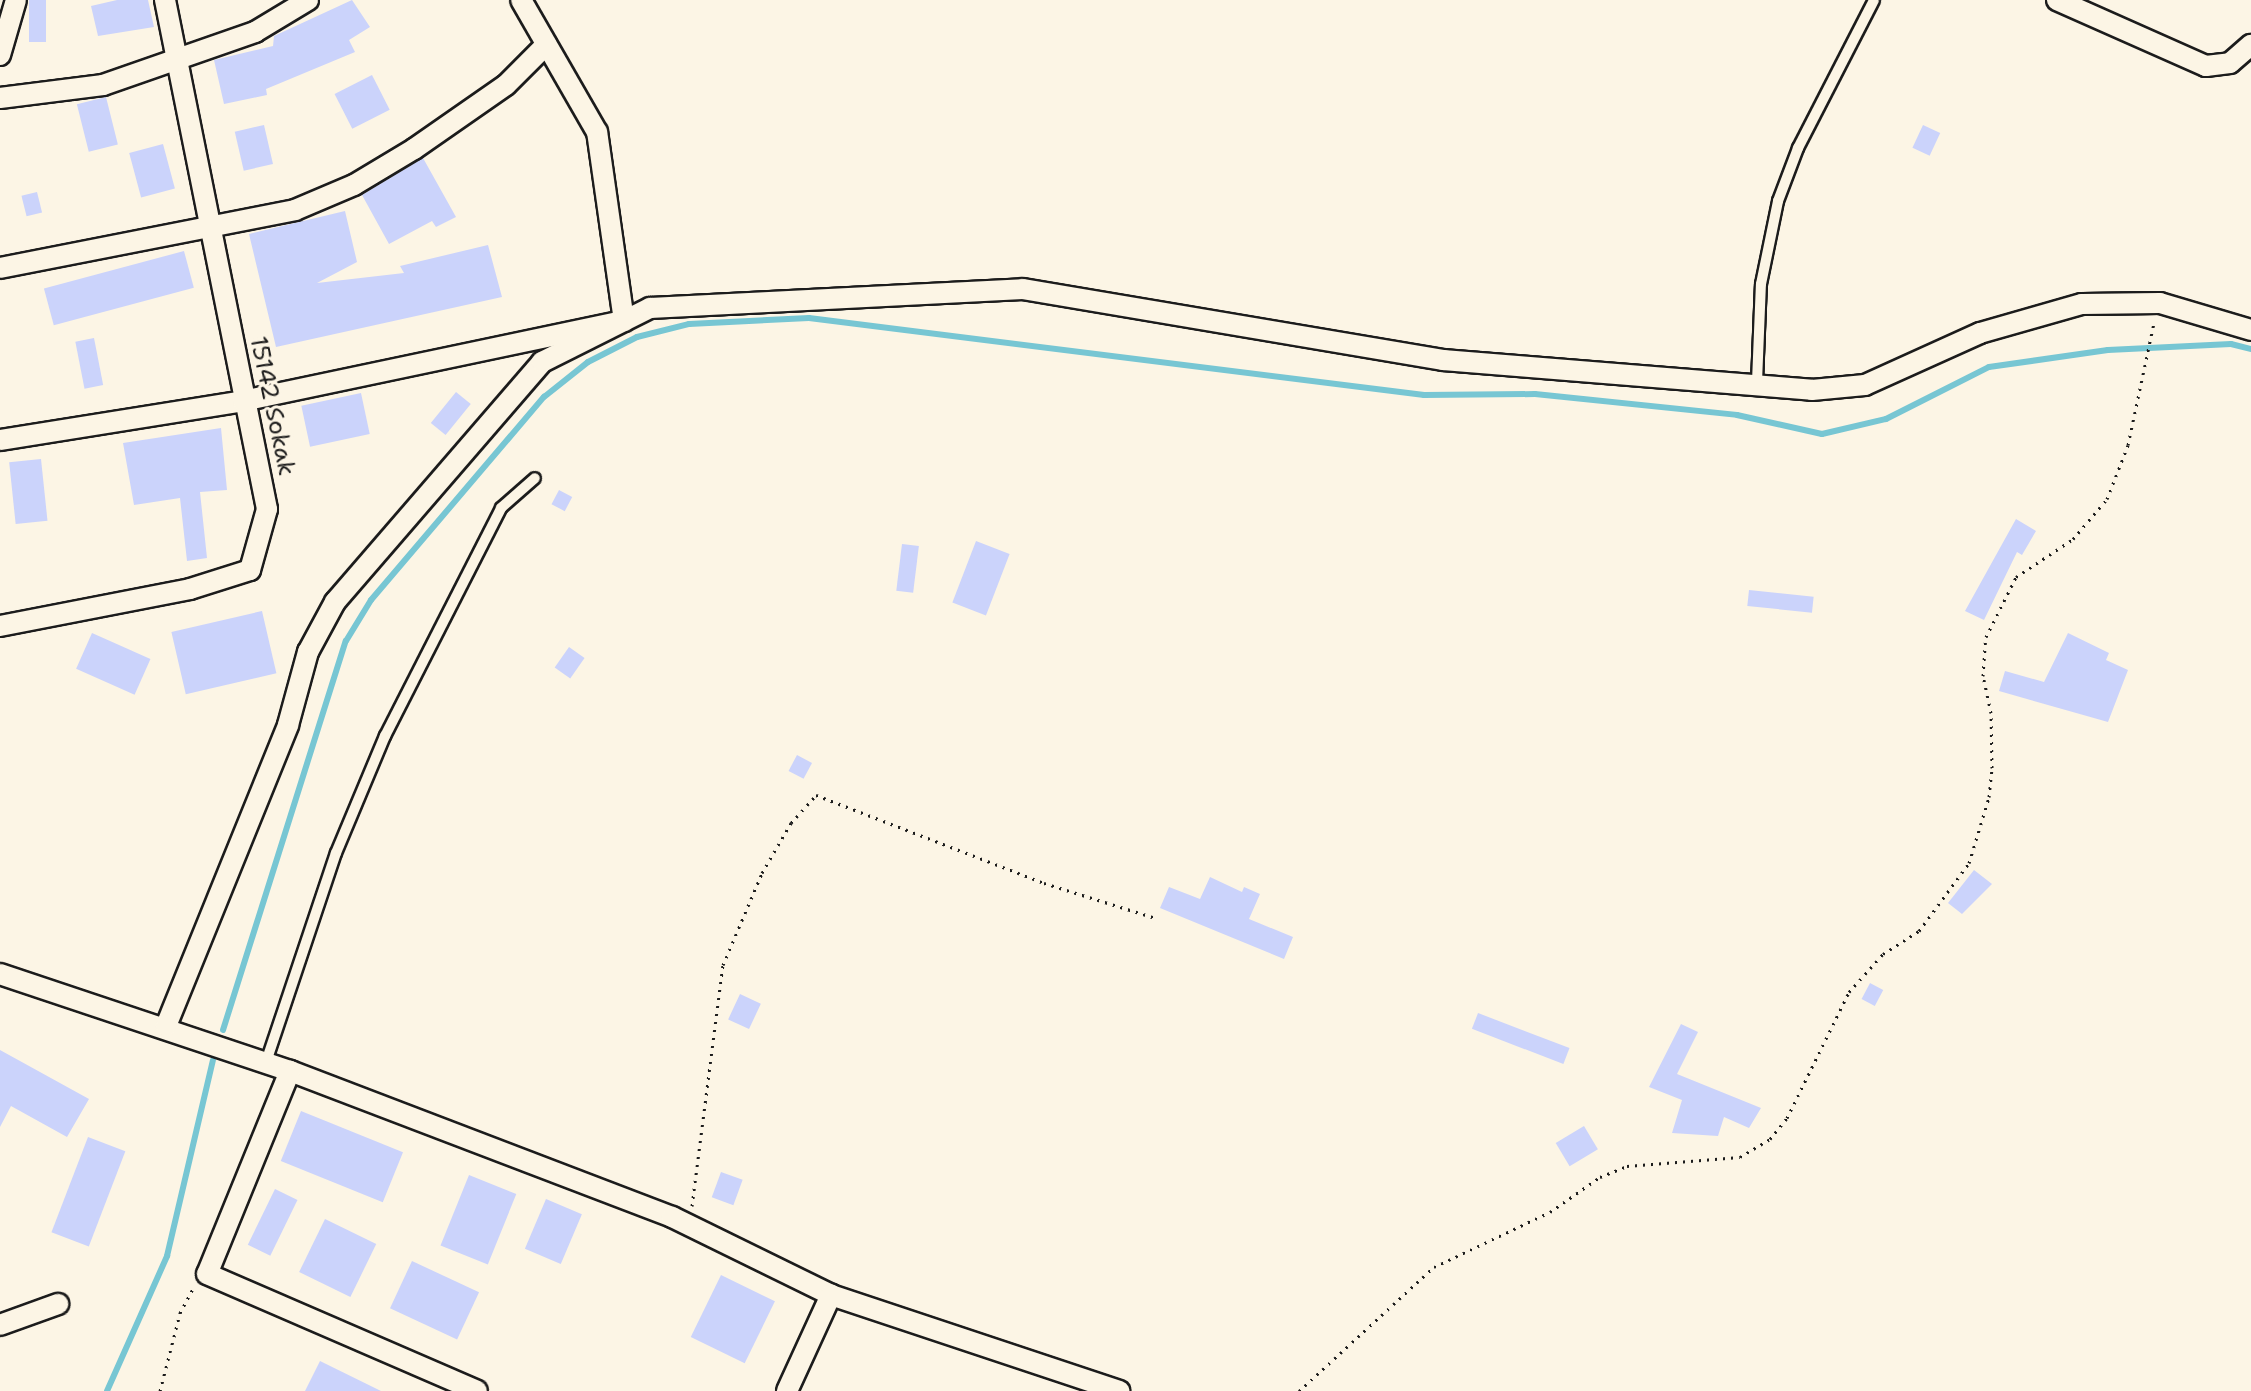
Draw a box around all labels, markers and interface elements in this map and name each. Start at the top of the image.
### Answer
street label: 15142 Sokak [243,334,301,478]

